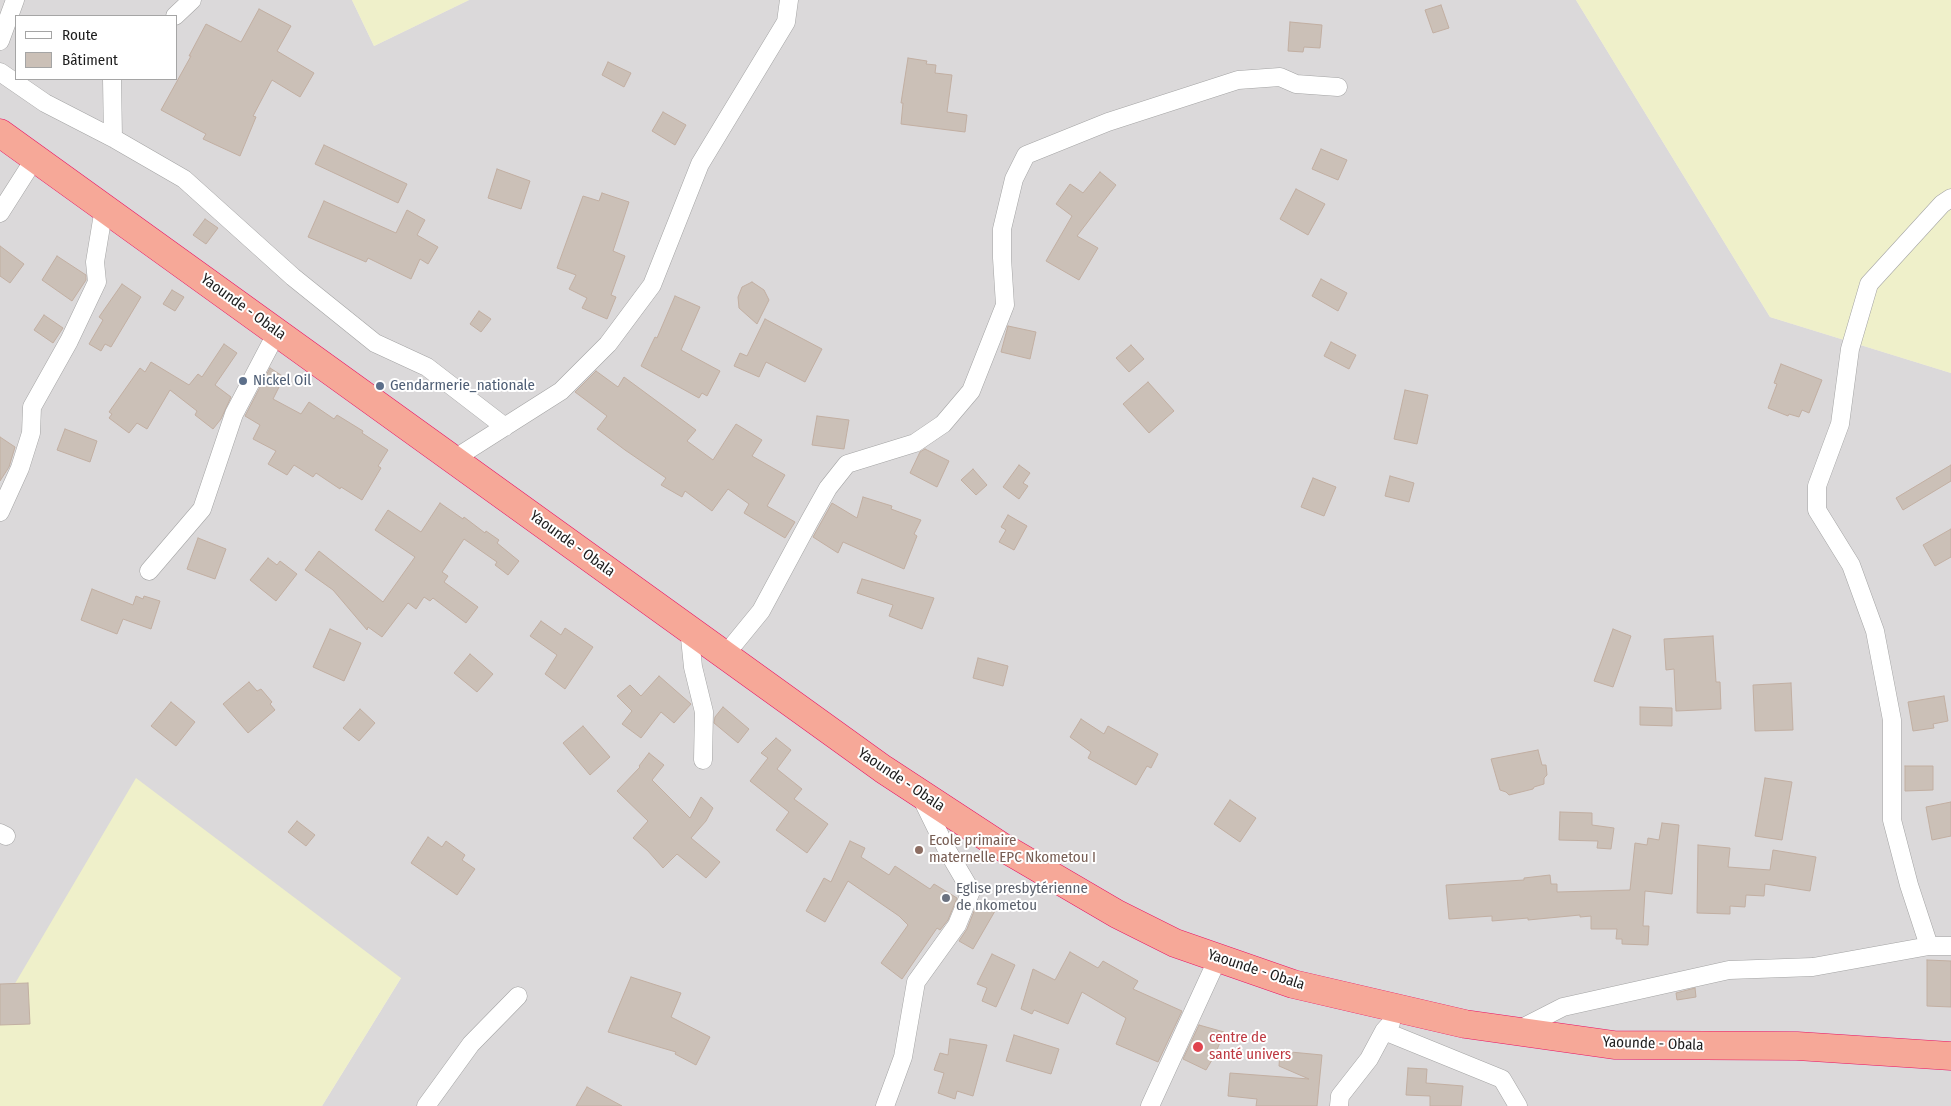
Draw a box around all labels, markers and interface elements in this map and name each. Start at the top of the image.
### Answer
legend [15,15,178,80]
text: Route [62,26,98,44]
text: Bâtiment [62,51,118,69]
street label: Yaounde - Obala [197,270,289,344]
place label: Nickel Oil [253,372,311,390]
marker: Nickel Oil [237,375,249,387]
place label: Gendarmerie_nationale [390,377,535,395]
marker: Gendarmerie_nationale [374,380,386,392]
street label: Yaounde - Obala [526,507,618,581]
street label: Yaounde - Obala [854,744,948,816]
place label: Ecole primaire maternelle EPC Nkometou I [929,832,1096,867]
marker: Ecole primaire maternelle EPC Nkometou I [913,844,925,856]
place label: Eglise presbytérienne de nkometou [956,880,1088,915]
marker: Eglise presbytérienne de nkometou [940,892,952,904]
street label: Yaounde - Obala [1205,946,1307,994]
place label: centre de santé univers [1209,1029,1291,1064]
street label: Yaounde - Obala [1602,1033,1704,1055]
marker: centre de santé univers [1191,1040,1205,1054]

